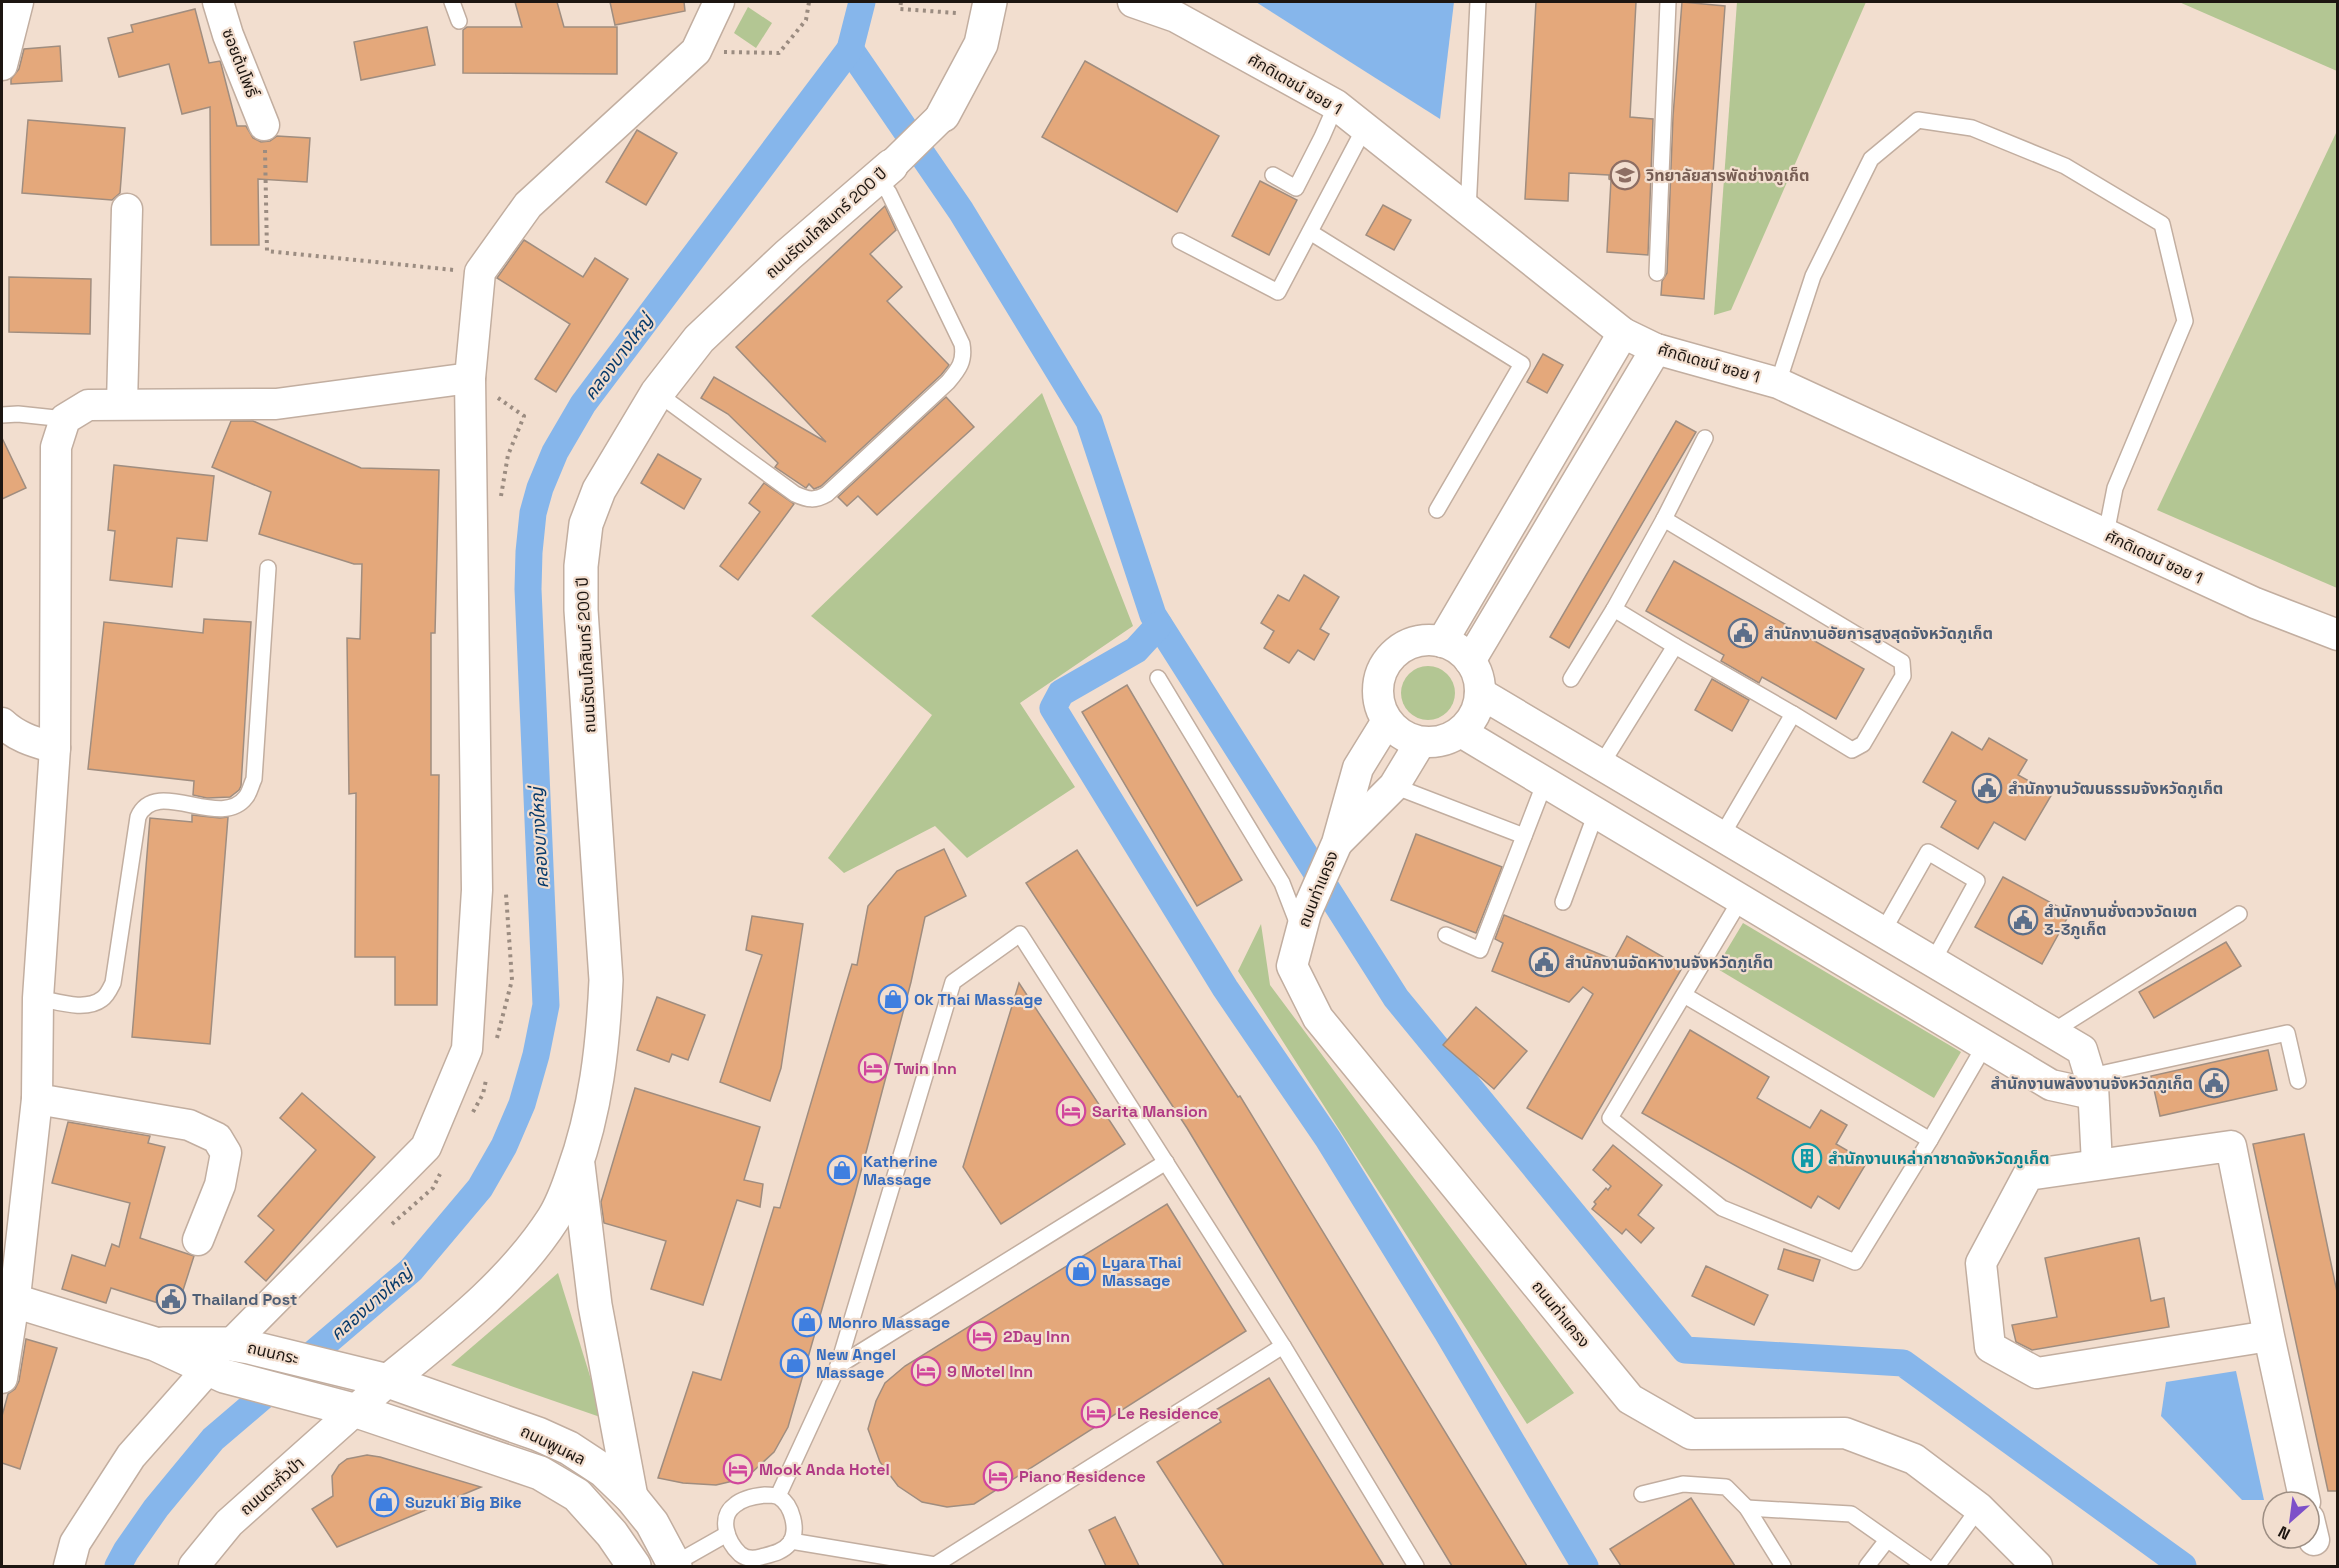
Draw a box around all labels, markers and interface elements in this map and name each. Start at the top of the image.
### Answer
street label: ซอยต้นโพธิ์ [217,26,263,101]
street label: ศักดิเดชน์ ซอย 1 [1244,49,1346,119]
school or university icon: วิทยาลัยสารพัดช่างภูเก็ต [1609,159,1641,191]
street label: ถนนรัตนโกสินทร์ 200 ปี [761,163,891,283]
place label: วิทยาลัยสารพัดช่างภูเก็ต [1646,165,1809,186]
water label: คลองบางใหญ่ [578,307,659,404]
street label: ศักดิเดชน์ ซอย 1 [1656,338,1762,388]
street label: ศักดิเดชน์ ซอย 1 [2102,525,2206,589]
street label: ถนนรัตนโกสินทร์ 200 ปี [571,576,601,734]
public building icon: สำนักงานอัยการสูงสุดจังหวัดภูเก็ต [1727,617,1759,649]
place label: สำนักงานอัยการสูงสุดจังหวัดภูเก็ต [1764,623,1993,644]
public building icon: สำนักงานวัฒนธรรมจังหวัดภูเก็ต [1971,772,2003,804]
place label: สำนักงานวัฒนธรรมจังหวัดภูเก็ต [2008,778,2223,799]
water label: คลองบางใหญ่ [525,784,553,889]
street label: ถนนท่าแครง [1293,848,1343,930]
place label: สำนักงานชั่งตวงวัดเขต 3-3ภูเก็ต [2044,900,2197,940]
public building icon: สำนักงานชั่งตวงวัดเขต 3-3ภูเก็ต [2007,904,2039,936]
public building icon: สำนักงานจัดหางานจังหวัดภูเก็ต [1528,946,1560,978]
place label: สำนักงานจัดหางานจังหวัดภูเก็ต [1565,952,1773,973]
shop icon: Ok Thai Massage [877,983,909,1015]
place label: Ok Thai Massage [914,989,1043,1010]
hotel icon: Twin Inn [857,1052,889,1084]
place label: Twin Inn [894,1058,957,1079]
public building icon: สำนักงานพลังงานจังหวัดภูเก็ต [2198,1067,2230,1099]
place label: สำนักงานพลังงานจังหวัดภูเก็ต [1990,1073,2193,1094]
hotel icon: Sarita Mansion [1055,1095,1087,1127]
place label: Sarita Mansion [1092,1101,1208,1122]
building icon: สำนักงานเหล่ากาชาดจังหวัดภูเก็ต [1791,1142,1823,1174]
place label: สำนักงานเหล่ากาชาดจังหวัดภูเก็ต [1828,1148,2049,1169]
place label: Katherine Massage [863,1151,938,1190]
shop icon: Katherine Massage [826,1154,858,1186]
place label: Lyara Thai Massage [1102,1252,1182,1291]
shop icon: Lyara Thai Massage [1065,1255,1097,1287]
water label: คลองบางใหญ่ [325,1259,419,1345]
street label: ถนนท่าแครง [1527,1276,1595,1352]
public building icon: Thailand Post [155,1283,187,1315]
place label: Thailand Post [192,1289,297,1310]
shop icon: Monro Massage [791,1306,823,1338]
place label: Monro Massage [828,1312,950,1333]
hotel icon: 2Day Inn [966,1320,998,1352]
place label: 2Day Inn [1003,1326,1070,1347]
street label: ถนนกระ [245,1337,301,1369]
place label: New Angel Massage [816,1344,896,1383]
shop icon: New Angel Massage [779,1347,811,1379]
hotel icon: 9 Motel Inn [910,1355,942,1387]
place label: 9 Motel Inn [947,1361,1033,1382]
hotel icon: Le Residence [1080,1397,1112,1429]
place label: Le Residence [1117,1403,1219,1424]
street label: ถนนพูนผล [517,1420,589,1470]
street label: ถนนตะกั่วป่า [235,1452,309,1520]
hotel icon: Mook Anda Hotel [722,1453,754,1485]
place label: Mook Anda Hotel [759,1459,890,1480]
hotel icon: Piano Residence [982,1460,1014,1492]
place label: Piano Residence [1019,1466,1146,1487]
shop icon: Suzuki Big Bike [368,1486,400,1518]
north arrow [2261,1490,2321,1550]
place label: Suzuki Big Bike [405,1492,522,1513]
text: N [2275,1521,2294,1545]

